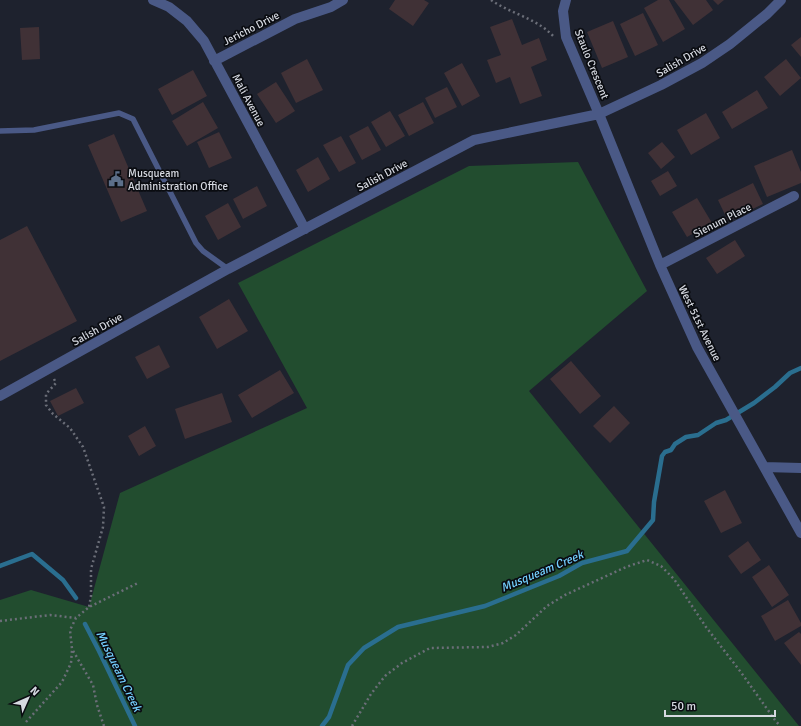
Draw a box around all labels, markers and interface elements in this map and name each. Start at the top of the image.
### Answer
street label: Jericho Drive [221,9,282,48]
street label: Staulo Crescent [572,27,611,101]
street label: Salish Drive [654,41,709,80]
street label: Mali Avenue [229,72,268,129]
street label: Salish Drive [355,157,410,194]
place label: Musqueam Administration Office [128,167,228,193]
public building icon: Musqueam Administration Office [107,170,125,188]
street label: Sienum Place [691,200,753,241]
street label: West 51st Avenue [676,283,724,363]
street label: Salish Drive [70,310,125,349]
water label: Musqueam Creek [499,547,587,596]
water label: Musqueam Creek [92,628,145,715]
north arrow [8,678,48,718]
text: N [27,684,42,699]
scale bar [665,692,775,718]
text: 50 m [671,699,696,714]

